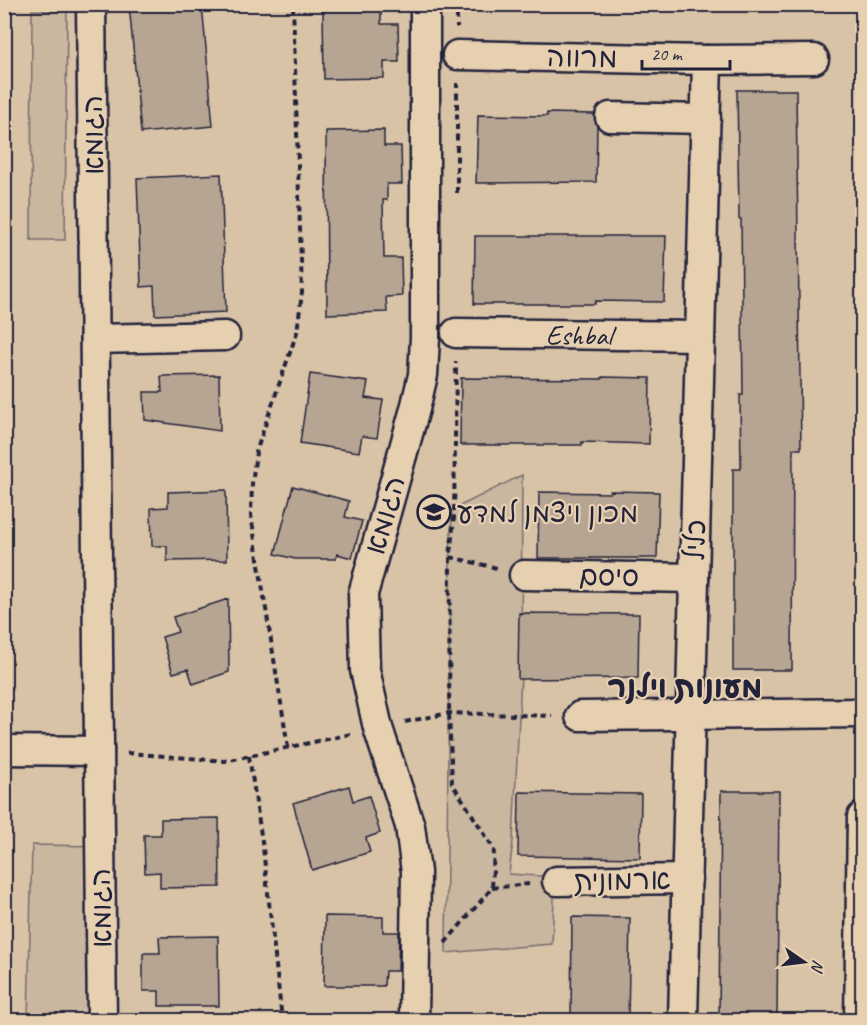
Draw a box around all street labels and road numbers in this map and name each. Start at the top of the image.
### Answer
street label: מרווה [546,39,618,75]
street label: הגומא [75,95,111,175]
street label: Eshbal [546,317,618,352]
street label: הגומא [357,472,413,558]
street label: כליל [677,519,713,561]
street label: סיסם [579,558,639,594]
street label: ארמונית [573,862,671,898]
street label: הגומא [83,868,119,948]

